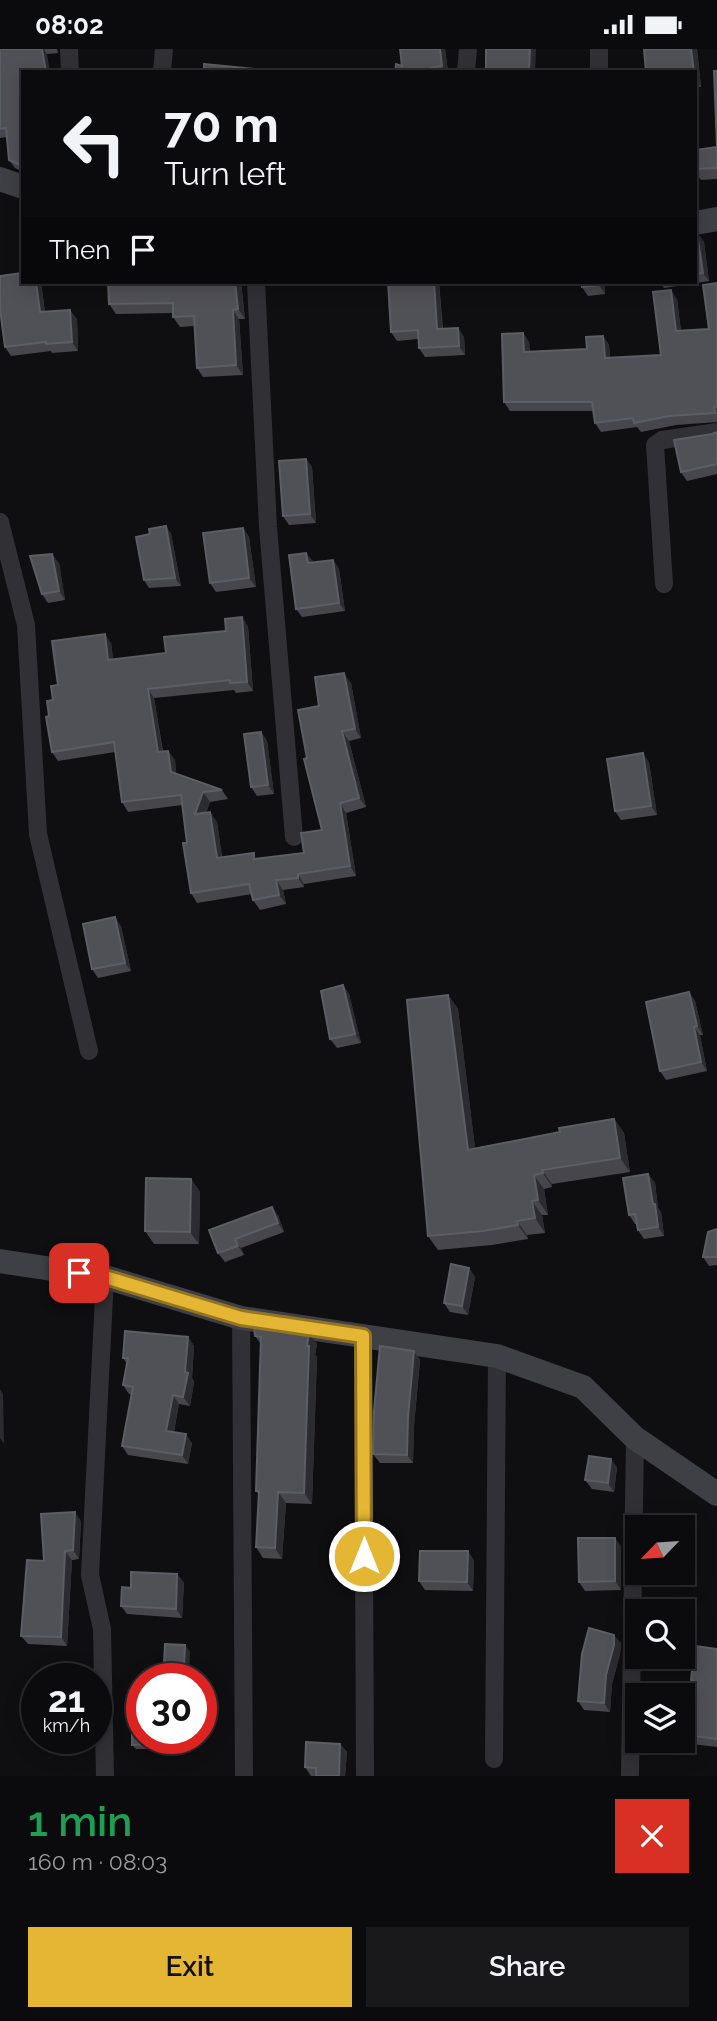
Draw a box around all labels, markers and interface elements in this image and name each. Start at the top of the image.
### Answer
text: 08:02 [35,10,104,40]
text: 70 m [164,96,279,153]
icon: left [49,98,140,189]
text: Turn left [164,155,286,192]
icon: arrive [124,231,162,269]
text: Then [49,235,110,265]
pin [49,1243,109,1303]
icon: arrive [60,1254,98,1292]
north arrow [625,1515,695,1585]
map controls [625,1515,695,1753]
position arrow [327,1519,401,1593]
button: search [625,1599,695,1669]
speed limit sign: 30 [126,1663,217,1754]
text: 21 [48,1679,85,1720]
button: layers [625,1683,695,1753]
text: km/h [43,1715,90,1736]
text: 1 min [28,1797,132,1846]
button: close [615,1799,689,1873]
text: 160 m · 08:03 [28,1848,167,1875]
button: Exit [28,1927,352,2007]
button: Share [366,1927,689,2007]

